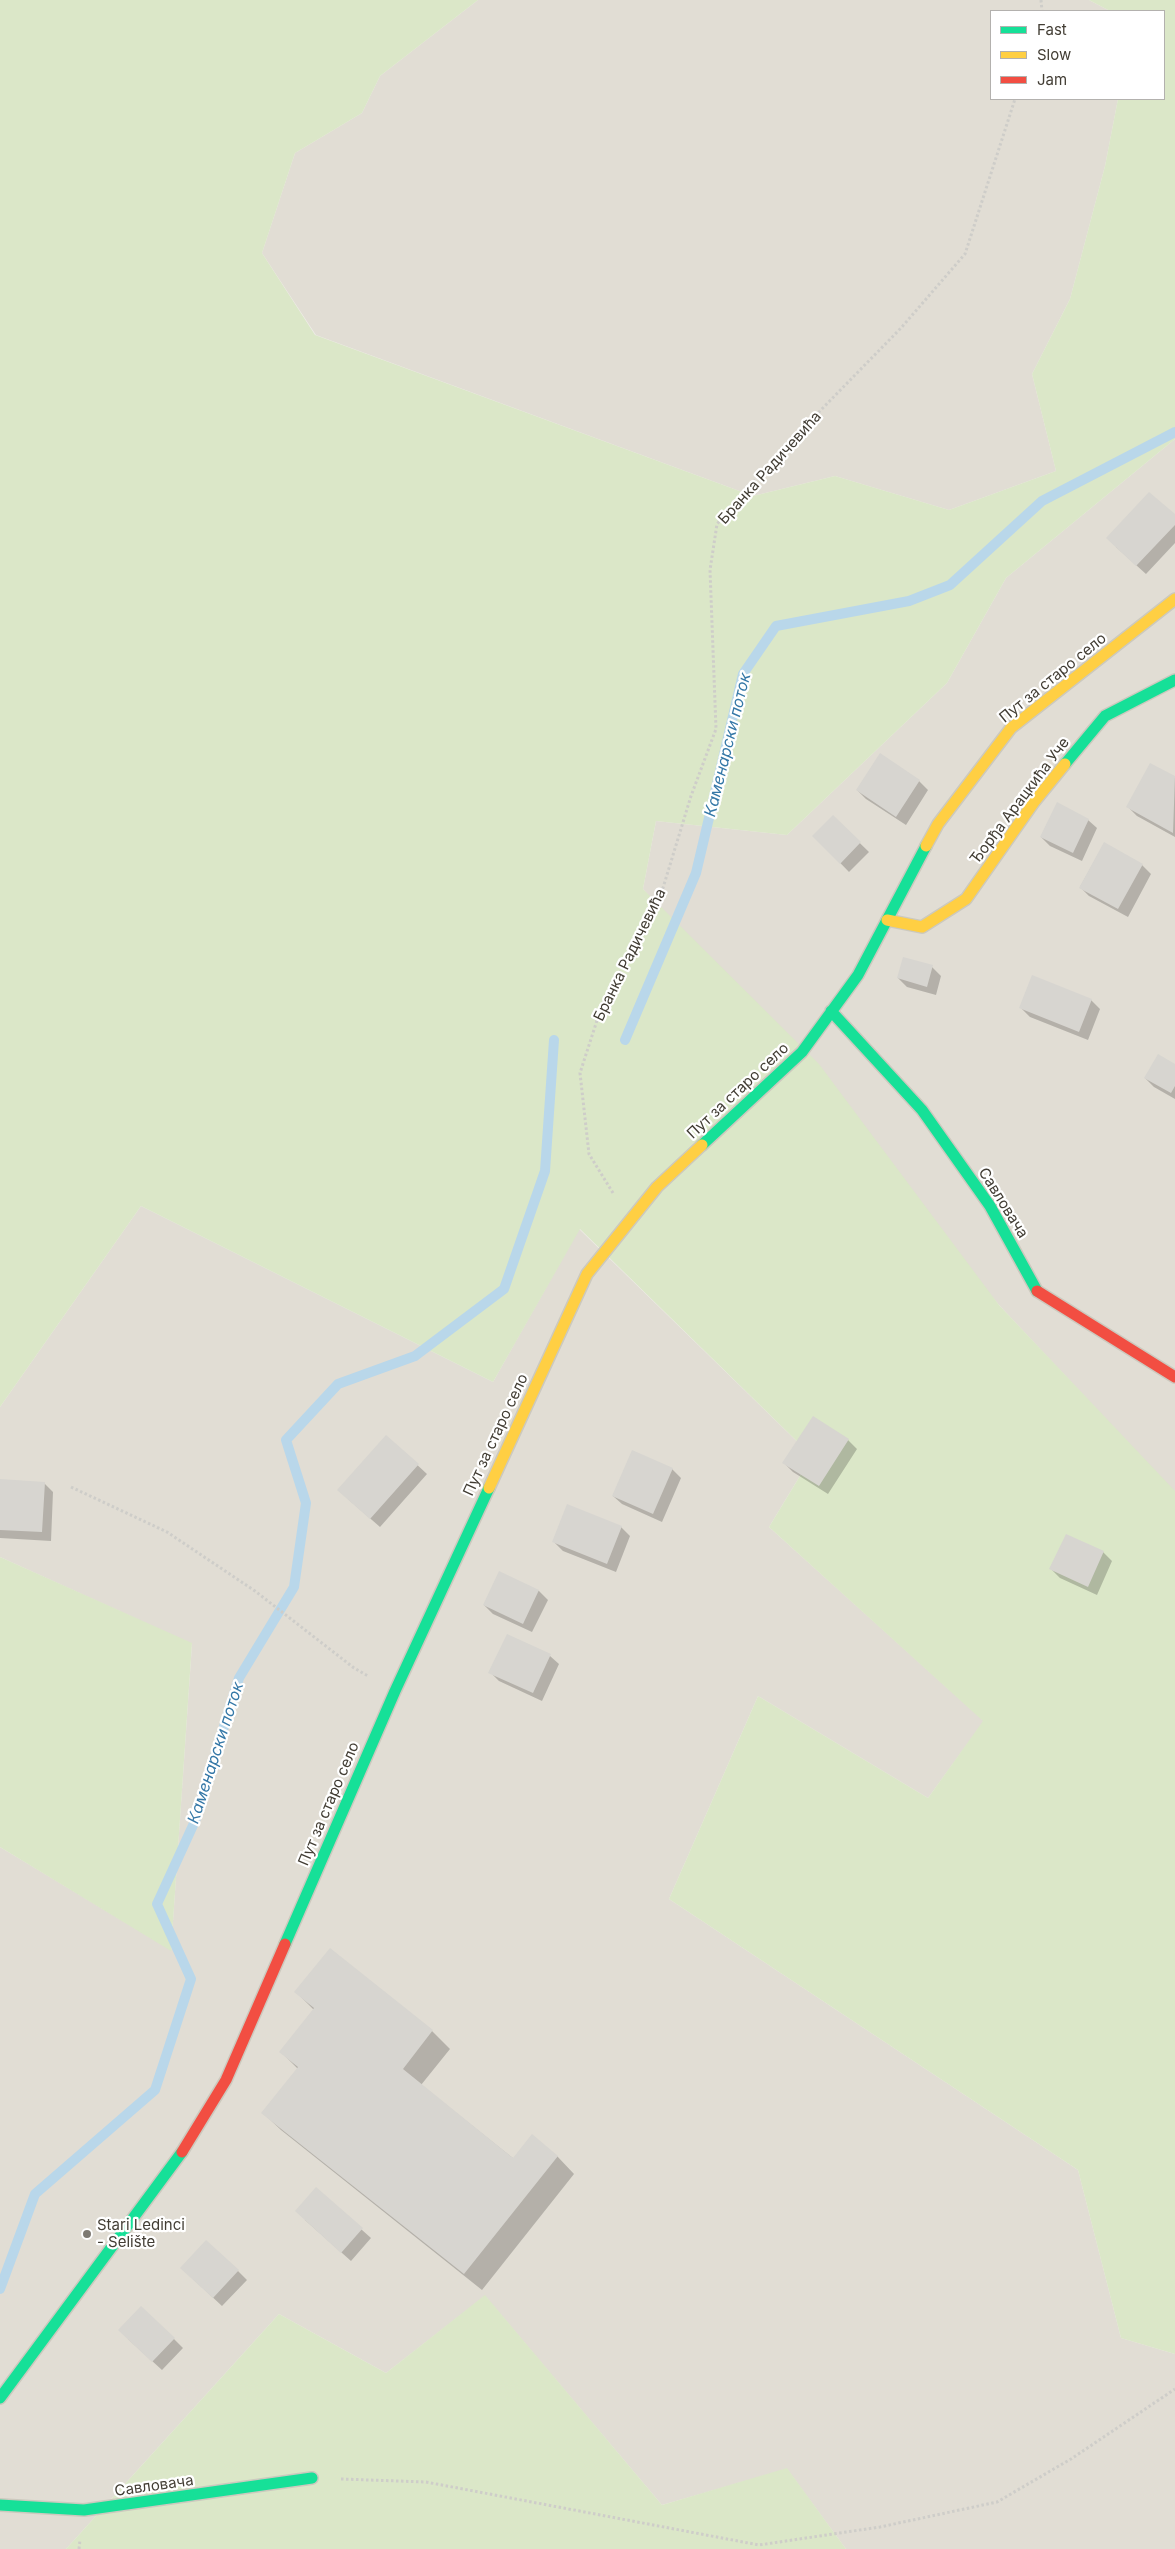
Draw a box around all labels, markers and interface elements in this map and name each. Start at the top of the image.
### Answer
legend [990,10,1165,100]
text: Fast [1037,20,1067,39]
text: Slow [1037,45,1071,64]
text: Jam [1037,70,1067,89]
street label: Бранка Радичевића [715,408,825,528]
street label: Пут за старо село [996,629,1110,727]
water label: Каменарски поток [701,671,755,819]
street label: Ђорђа Арацкића Уче [967,734,1073,868]
street label: Бранка Радичевића [590,886,670,1024]
street label: Пут за старо село [683,1039,793,1143]
street label: Савловача [974,1165,1032,1241]
street label: Пут за старо село [460,1371,532,1499]
water label: Каменарски поток [184,1680,248,1826]
street label: Пут за старо село [295,1740,363,1868]
place label: Stari Ledinci - Selište [97,2216,185,2251]
marker: Stari Ledinci - Selište [81,2228,93,2240]
street label: Савловача [113,2472,195,2500]

